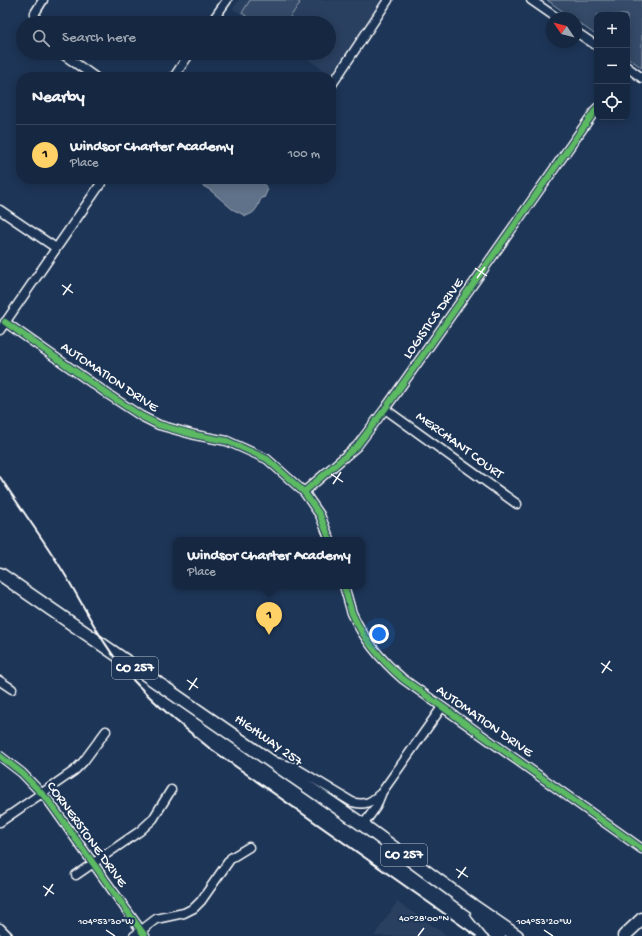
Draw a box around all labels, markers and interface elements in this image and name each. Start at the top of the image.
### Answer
north arrow [546,12,582,48]
map controls [594,12,630,120]
button: + [594,12,630,48]
search box [16,16,336,60]
icon: search [30,27,52,49]
text: Search here [62,29,136,47]
button: − [594,48,630,84]
button: locate [594,84,630,120]
text: Nearby [32,88,85,108]
text: Windsor Charter Academy [70,138,233,156]
text: 1 [42,147,48,162]
text: 100 m [288,147,320,162]
text: Place [70,156,98,171]
street label: LOGISTICS DRIVE [400,274,469,363]
street label: AUTOMATION DRIVE [57,339,162,418]
street label: MERCHANT COURT [412,408,507,484]
popup [173,537,365,589]
text: Windsor Charter Academy [187,547,351,565]
text: Place [187,565,216,580]
pin: 1 [256,602,282,635]
your location [369,624,389,644]
road number: CO 257 [112,657,158,679]
street label: AUTOMATION DRIVE [432,682,537,762]
street label: HIGHWAY 257 [230,711,306,771]
street label: CORNERSTONE DRIVE [42,779,131,892]
road number: CO 257 [381,844,427,866]
text: 40°28'00"N [399,913,449,925]
text: 104°53'30"W [77,916,134,928]
text: 104°53'20"W [515,916,572,928]

